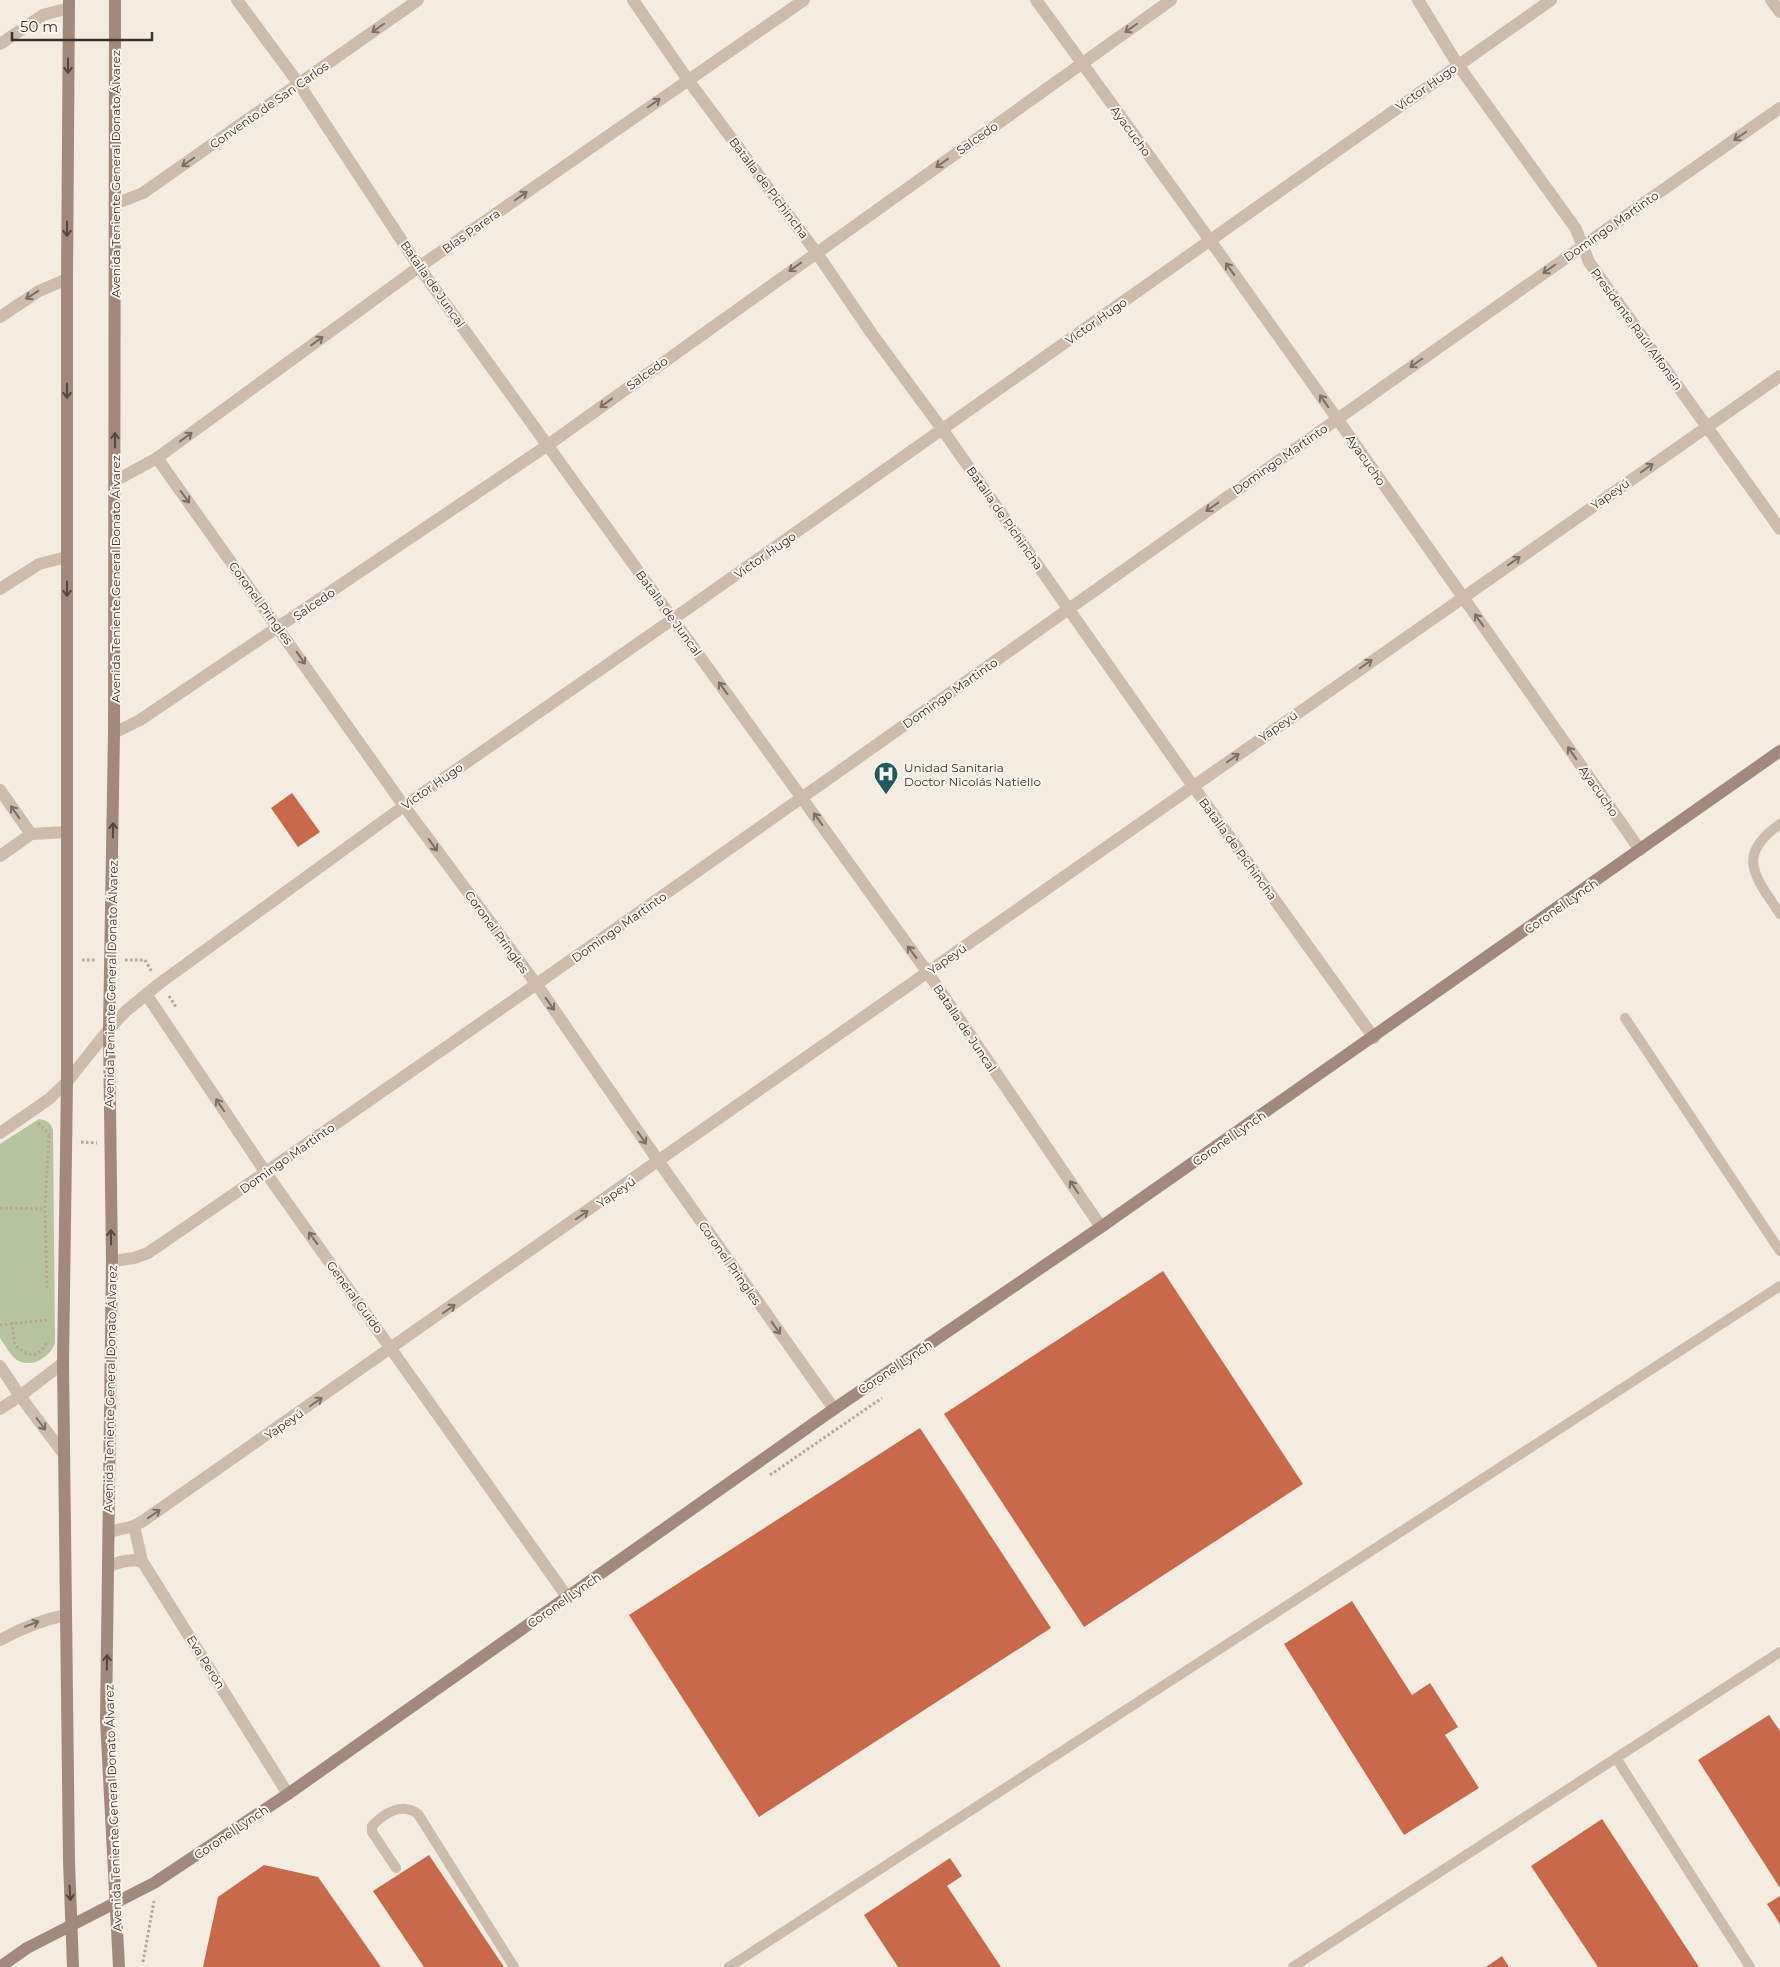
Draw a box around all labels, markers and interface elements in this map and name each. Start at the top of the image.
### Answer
scale bar [12,10,152,42]
text: 50 m [20,17,58,36]
one-way arrow [371,23,385,33]
one-way arrow [1124,23,1138,33]
street label: Avenida Teniente General Donato Álvarez [108,50,123,298]
one-way arrow [63,58,73,74]
street label: Convento de San Carlos [207,58,331,152]
street label: Victor Hugo [1392,60,1460,114]
one-way arrow [647,98,661,108]
street label: Ayacucho [1108,103,1154,159]
street label: Salcedo [953,118,1001,158]
one-way arrow [1733,131,1747,141]
street label: Batalla de Pichincha [726,134,812,242]
one-way arrow [181,157,195,167]
one-way arrow [935,158,949,168]
street label: Domingo Martinto [1561,188,1661,264]
one-way arrow [514,191,528,201]
street label: Blas Parera [439,206,503,256]
one-way arrow [62,220,72,236]
street label: Batalla de Juncal [398,238,468,330]
one-way arrow [788,262,802,272]
one-way arrow [1225,262,1235,276]
one-way arrow [1542,264,1556,274]
street label: Presidente Raúl Alfonsín [1588,265,1686,393]
one-way arrow [25,290,39,301]
street label: Victor Hugo [1062,294,1130,348]
one-way arrow [310,336,324,346]
street label: Salcedo [623,353,671,393]
one-way arrow [1409,358,1423,368]
one-way arrow [62,382,72,399]
one-way arrow [1319,395,1329,409]
one-way arrow [599,398,613,408]
street label: Domingo Martinto [1230,421,1330,497]
one-way arrow [110,432,120,448]
one-way arrow [179,432,193,442]
street label: Ayacucho [1343,432,1389,488]
street label: Avenida Teniente General Donato Álvarez [108,455,123,703]
street label: Batalla de Pichincha [964,463,1046,573]
one-way arrow [1640,463,1654,473]
street label: Yapeyú [1588,475,1632,513]
one-way arrow [180,490,191,503]
one-way arrow [1205,502,1219,512]
street label: Victor Hugo [731,528,799,582]
one-way arrow [1506,556,1520,566]
street label: Coronel Pringles [226,559,296,647]
street label: Batalla de Juncal [633,567,705,659]
one-way arrow [62,580,72,596]
street label: Salcedo [290,585,338,623]
one-way arrow [1474,613,1484,627]
one-way arrow [295,651,306,664]
street label: Domingo Martinto [900,655,1000,731]
one-way arrow [1359,659,1373,669]
one-way arrow [718,681,728,695]
street label: Yapeyú [1256,707,1300,745]
one-way arrow [1567,746,1577,760]
one-way arrow [1226,753,1240,763]
street label: Victor Hugo [398,759,466,813]
place label: Unidad Sanitaria Doctor Nicolás Natiello [904,760,1041,789]
hospital icon: Unidad Sanitaria Doctor Nicolás Natiello [873,761,899,795]
street label: Ayacucho [1576,763,1622,819]
street label: Batalla de Pichincha [1196,795,1280,903]
one-way arrow [10,806,20,820]
one-way arrow [813,813,823,827]
one-way arrow [108,822,117,838]
one-way arrow [428,838,438,852]
street label: Avenida Teniente General Donato Álvarez [101,860,121,1108]
street label: Coronel Lynch [1521,875,1601,937]
street label: Coronel Pringles [462,888,532,976]
street label: Domingo Martinto [569,889,669,965]
street label: Yapeyú [925,940,969,978]
one-way arrow [907,945,917,959]
street label: Batalla de Juncal [930,981,1000,1075]
one-way arrow [545,997,555,1011]
one-way arrow [215,1098,226,1112]
street label: Coronel Lynch [1189,1107,1269,1169]
street label: Domingo Martinto [237,1120,337,1196]
one-way arrow [637,1131,647,1145]
street label: Yapeyú [594,1173,638,1211]
one-way arrow [1069,1180,1079,1194]
one-way arrow [575,1210,589,1221]
street label: Coronel Pringles [696,1218,765,1308]
one-way arrow [107,1230,116,1246]
one-way arrow [308,1231,318,1245]
street label: General Guido [324,1258,386,1336]
street label: Avenida Teniente General Donato Álvarez [100,1265,120,1513]
one-way arrow [442,1304,456,1314]
one-way arrow [771,1321,782,1334]
street label: Coronel Lynch [855,1337,935,1397]
one-way arrow [309,1397,323,1407]
street label: Yapeyú [262,1405,306,1443]
one-way arrow [36,1418,47,1431]
one-way arrow [146,1509,160,1519]
street label: Coronel Lynch [524,1569,604,1631]
one-way arrow [24,1618,39,1627]
street label: Eva Perón [184,1632,228,1692]
one-way arrow [103,1655,112,1671]
street label: Avenida Teniente General Donato Álvarez [101,1684,125,1932]
street label: Coronel Lynch [191,1802,271,1862]
one-way arrow [66,1885,75,1901]

